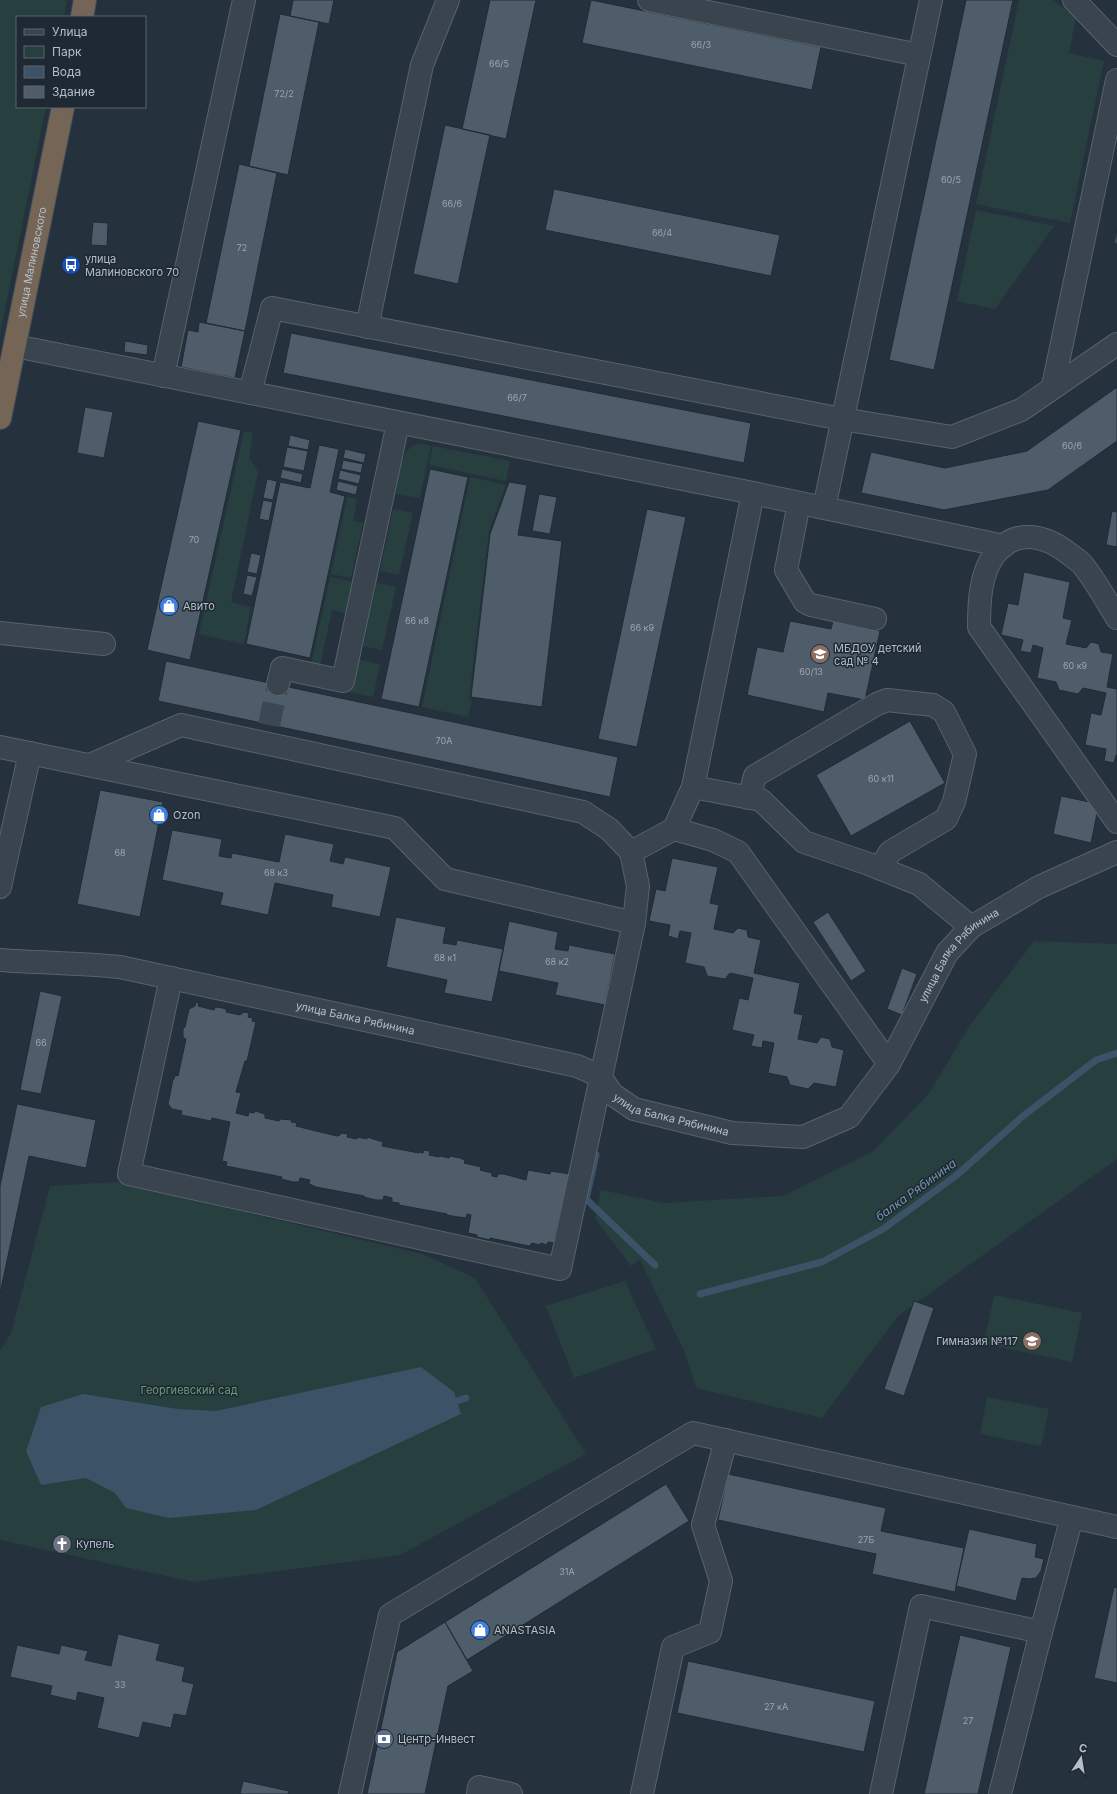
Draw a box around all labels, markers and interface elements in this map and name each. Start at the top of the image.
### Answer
legend [16,16,146,108]
text: Улица [52,24,87,39]
house number: 66/3 [691,39,711,50]
text: Парк [52,44,82,59]
house number: 66/5 [489,58,509,69]
text: Вода [52,64,81,79]
text: Здание [52,84,95,99]
house number: 72/2 [274,88,294,99]
house number: 60/5 [941,174,961,185]
house number: 66/6 [442,198,462,209]
street label: улица Малиновского [14,205,50,319]
house number: 66/4 [652,227,672,238]
house number: 72 [237,242,247,253]
place label: улица Малиновского 70 [85,252,179,279]
bus stop icon: улица Малиновского 70 [60,254,82,276]
house number: 66/7 [507,392,527,403]
house number: 60/6 [1062,440,1082,451]
house number: 70 [189,534,200,545]
shop icon: Авито [158,595,180,617]
place label: Авито [183,599,215,613]
house number: 66 к8 [405,615,430,626]
house number: 66 к9 [630,622,654,633]
place label: МБДОУ детский сад № 4 [834,641,922,668]
school or university icon: МБДОУ детский сад № 4 [809,643,831,665]
house number: 60 к9 [1063,660,1088,671]
house number: 60/13 [799,666,823,677]
house number: 70А [436,735,452,746]
house number: 60 к11 [868,773,894,784]
shop icon: Ozon [148,804,170,826]
place label: Ozon [173,808,200,822]
house number: 68 [114,847,126,858]
house number: 68 к3 [264,867,288,878]
street label: улица Балка Рябинина [916,905,1001,1005]
house number: 68 к1 [434,952,456,963]
house number: 68 к2 [545,956,569,967]
street label: улица Балка Рябинина [295,998,416,1038]
house number: 66 [35,1037,47,1048]
street label: улица Балка Рябинина [610,1090,730,1139]
water label: балка Рябинина [873,1155,959,1224]
school or university icon: Гимназия №117 [1021,1330,1043,1352]
place label: Гимназия №117 [936,1334,1018,1348]
park label: Георгиевский сад [140,1383,238,1397]
church icon: Купель [51,1533,73,1555]
house number: 27Б [858,1534,874,1545]
place label: Купель [76,1537,115,1551]
house number: 31А [559,1566,575,1577]
shop icon: ANASTASIA [469,1619,491,1641]
place label: ANASTASIA [494,1623,556,1637]
house number: 33 [114,1679,126,1690]
house number: 27 кА [764,1701,788,1712]
house number: 27 [963,1715,973,1726]
bank icon: Центр-Инвест [373,1728,395,1750]
place label: Центр-Инвест [398,1732,476,1746]
north arrow [1061,1738,1101,1778]
text: С [1078,1741,1089,1756]

